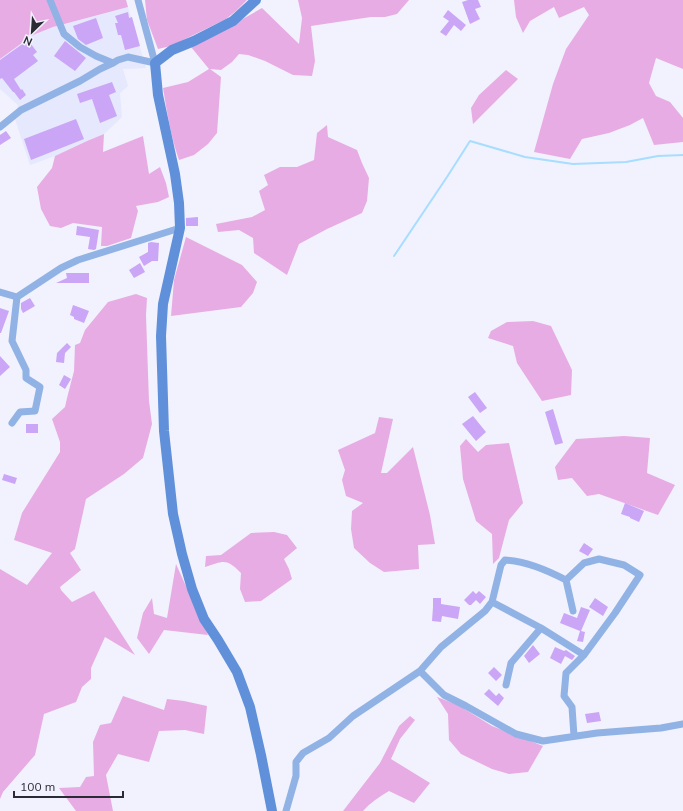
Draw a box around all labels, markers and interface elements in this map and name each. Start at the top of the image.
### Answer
north arrow [12,12,52,52]
text: N [21,33,34,49]
scale bar [14,773,123,799]
text: 100 m [20,779,55,794]

